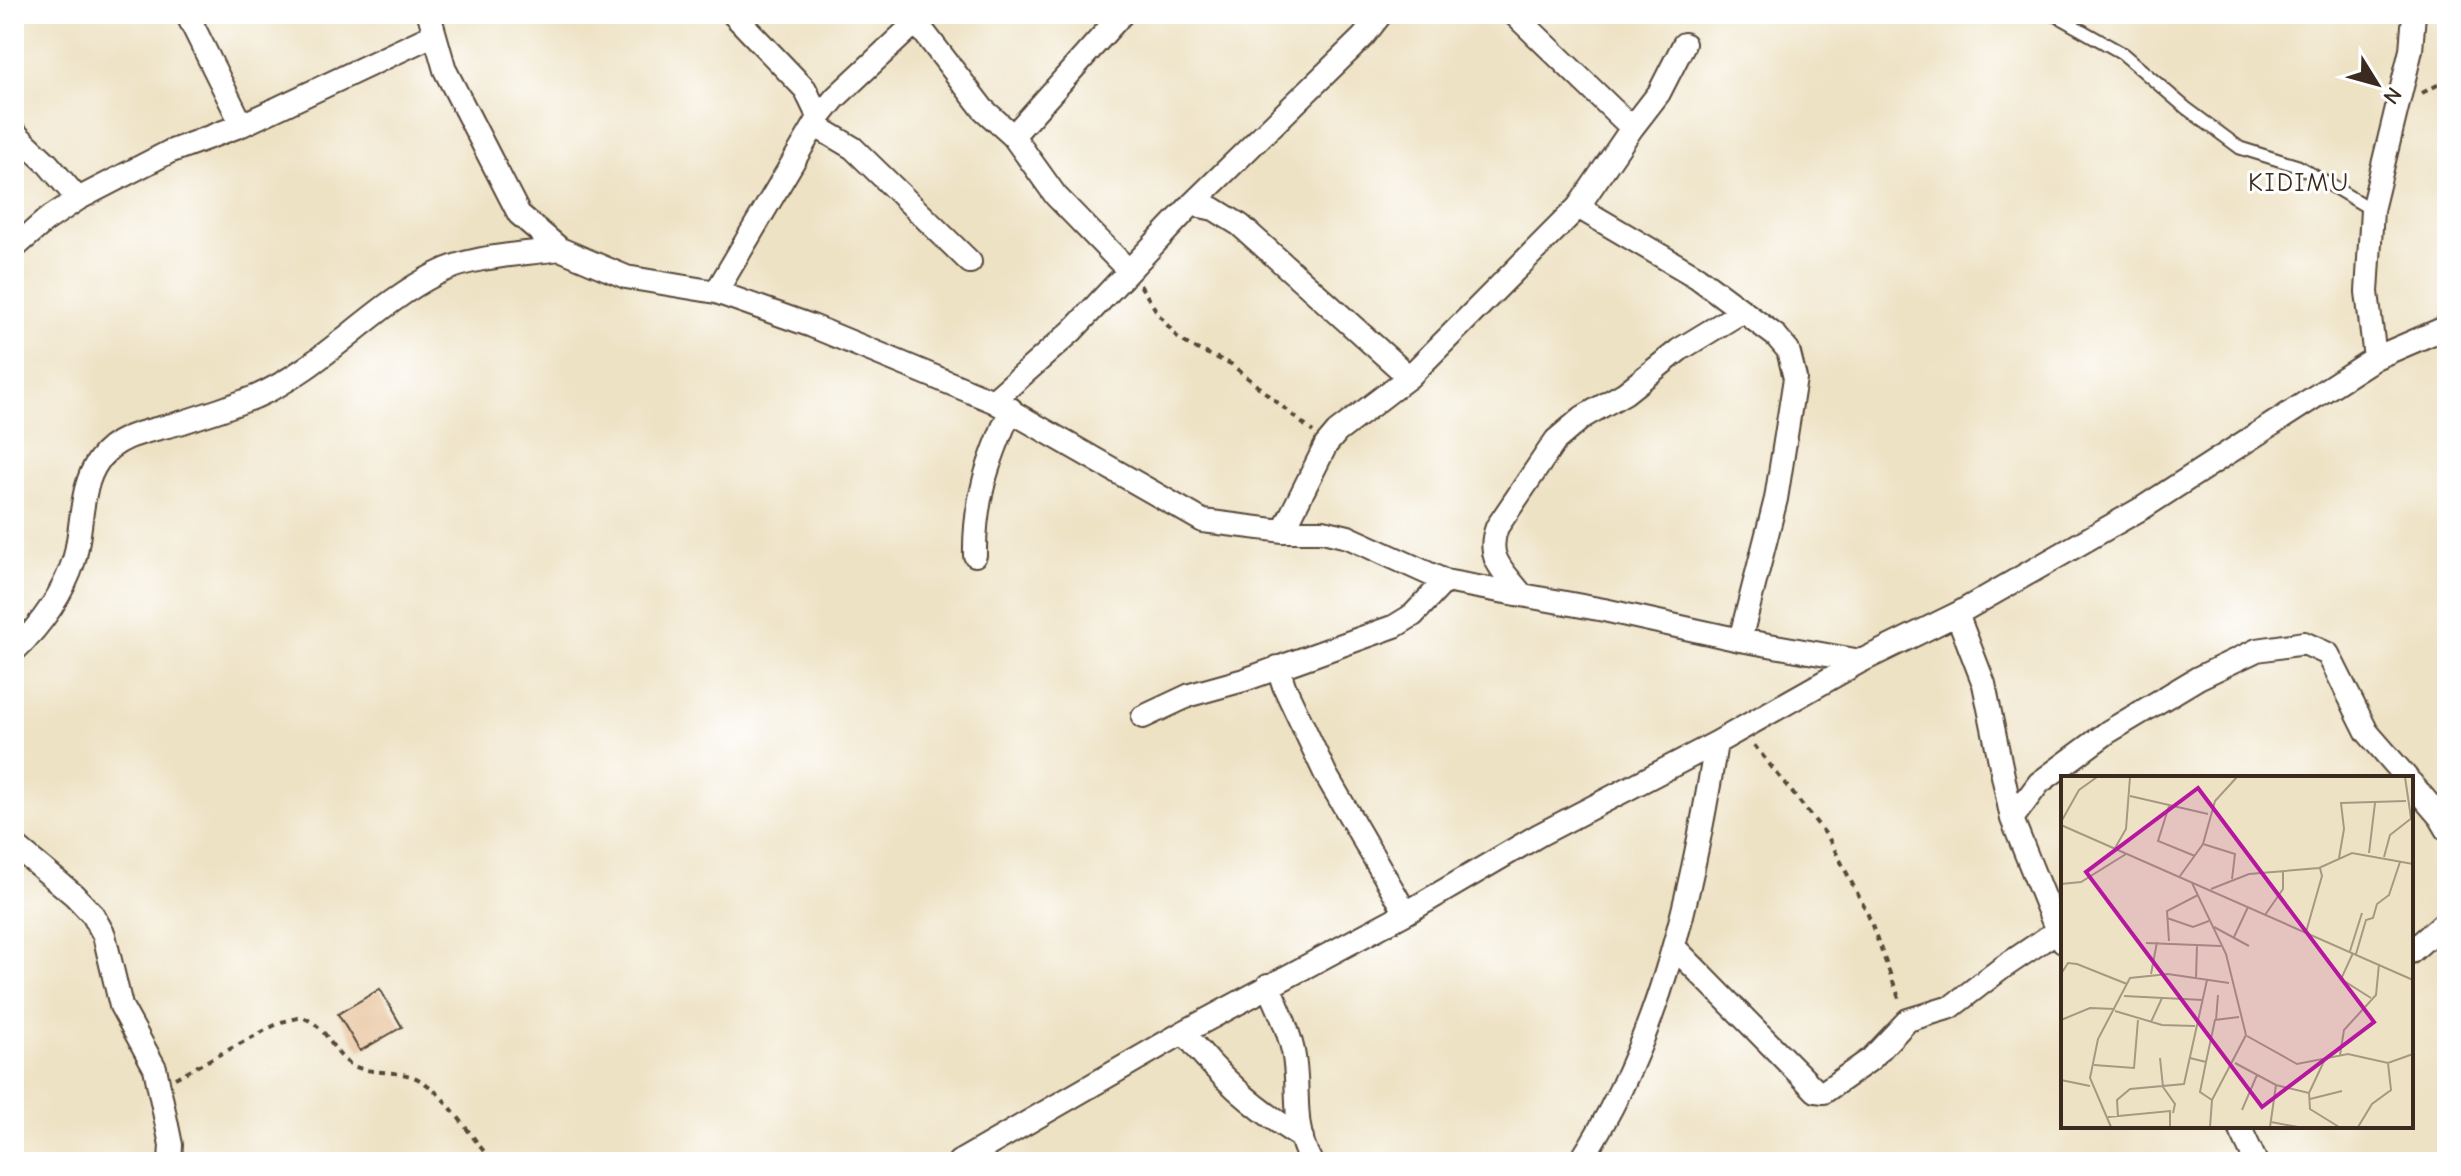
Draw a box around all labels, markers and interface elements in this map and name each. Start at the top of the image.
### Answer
north arrow [2337,44,2417,124]
text: N [2377,82,2407,109]
district label: KIDIMU [2248,168,2350,198]
inset map [2061,776,2413,1128]

